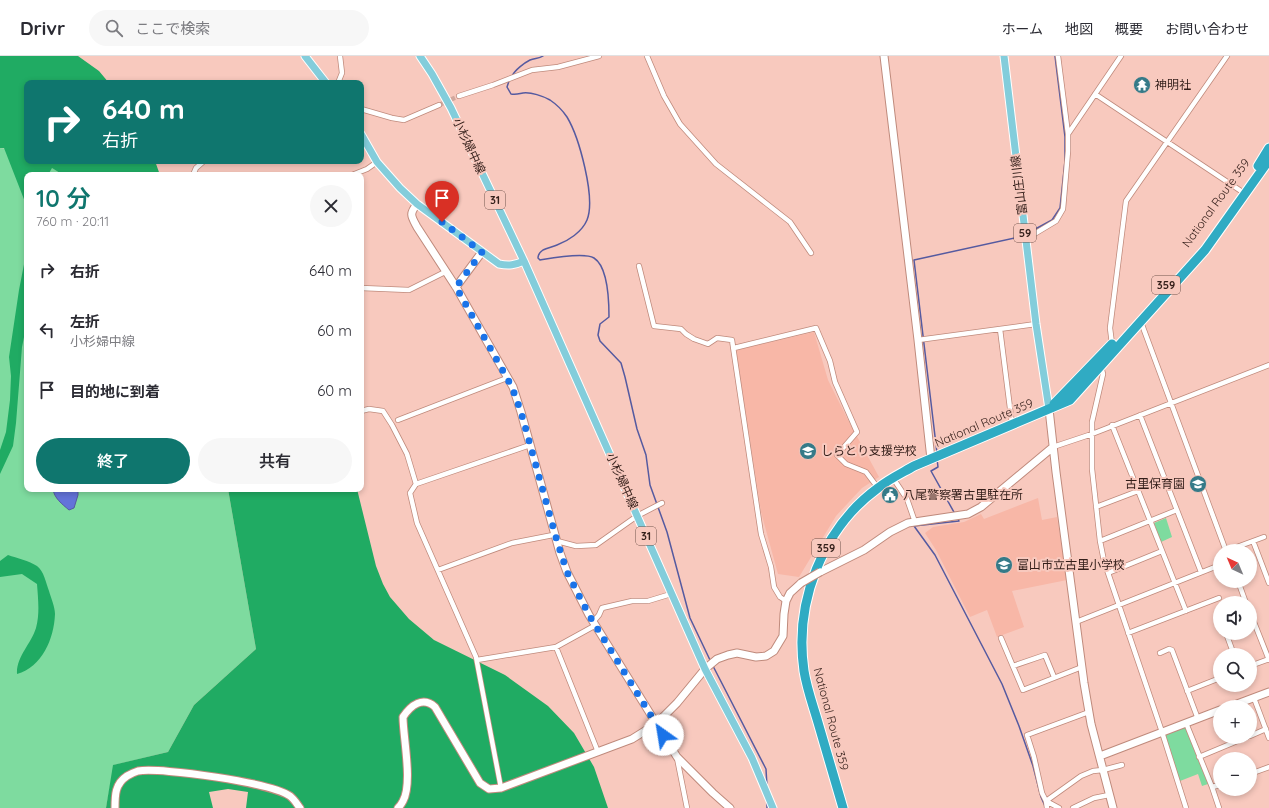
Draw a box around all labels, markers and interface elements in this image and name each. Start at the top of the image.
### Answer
search box [89,10,369,46]
text: Drivr [20,16,65,40]
icon: search [103,17,125,39]
text: ここで検索 [135,19,210,38]
text: ホーム [1001,20,1043,38]
text: 地図 [1065,20,1093,38]
text: 概要 [1115,20,1143,38]
text: お問い合わせ [1165,20,1249,38]
temple icon: 神明社 [1132,75,1152,95]
place label: 神明社 [1155,77,1191,92]
text: 640 m [102,91,185,126]
icon: right [36,96,88,148]
street label: 小杉婦中線 [450,115,489,176]
text: 右折 [102,129,138,152]
street label: 富山庄川線 [1007,154,1030,216]
street label: National Route 359 [1178,155,1253,250]
pin [425,181,459,222]
text: 10 分 [36,183,90,213]
button: close [310,185,352,227]
icon: arrive [431,187,453,209]
road number: 31 [485,191,505,209]
text: 760 m · 20:11 [36,213,109,229]
road number: 59 [1014,224,1036,242]
icon: right [36,259,58,281]
text: 640 m [309,261,352,280]
text: 右折 [70,262,100,281]
road number: 359 [1152,276,1180,294]
text: 左折 [70,312,100,331]
icon: left [36,319,58,341]
text: 60 m [317,321,352,340]
text: 小杉婦中線 [70,333,135,349]
icon: arrive [36,379,58,401]
text: 60 m [317,381,352,400]
text: 目的地に到着 [70,382,160,401]
street label: National Route 359 [932,395,1036,450]
button: 終了 [36,438,190,484]
button: 共有 [198,438,352,484]
school or university icon: しらとり支援学校 [798,441,818,461]
place label: しらとり支援学校 [821,443,917,458]
street label: 小杉婦中線 [603,450,642,511]
school or university icon: 古里保育園 [1188,474,1208,494]
place label: 古里保育園 [1125,476,1185,491]
public building icon: 八尾警察署古里駐在所 [880,485,900,505]
place label: 八尾警察署古里駐在所 [903,487,1023,502]
road number: 31 [636,527,656,545]
road number: 359 [812,539,840,557]
north arrow [1213,544,1257,588]
map controls [1213,544,1257,796]
school or university icon: 富山市立古里小学校 [994,555,1014,575]
place label: 富山市立古里小学校 [1017,557,1125,572]
button: sound [1213,596,1257,640]
button: search [1213,648,1257,692]
street label: National Route 359 [811,666,852,772]
button: + [1213,700,1257,744]
position arrow [642,714,684,756]
button: − [1213,752,1257,796]

